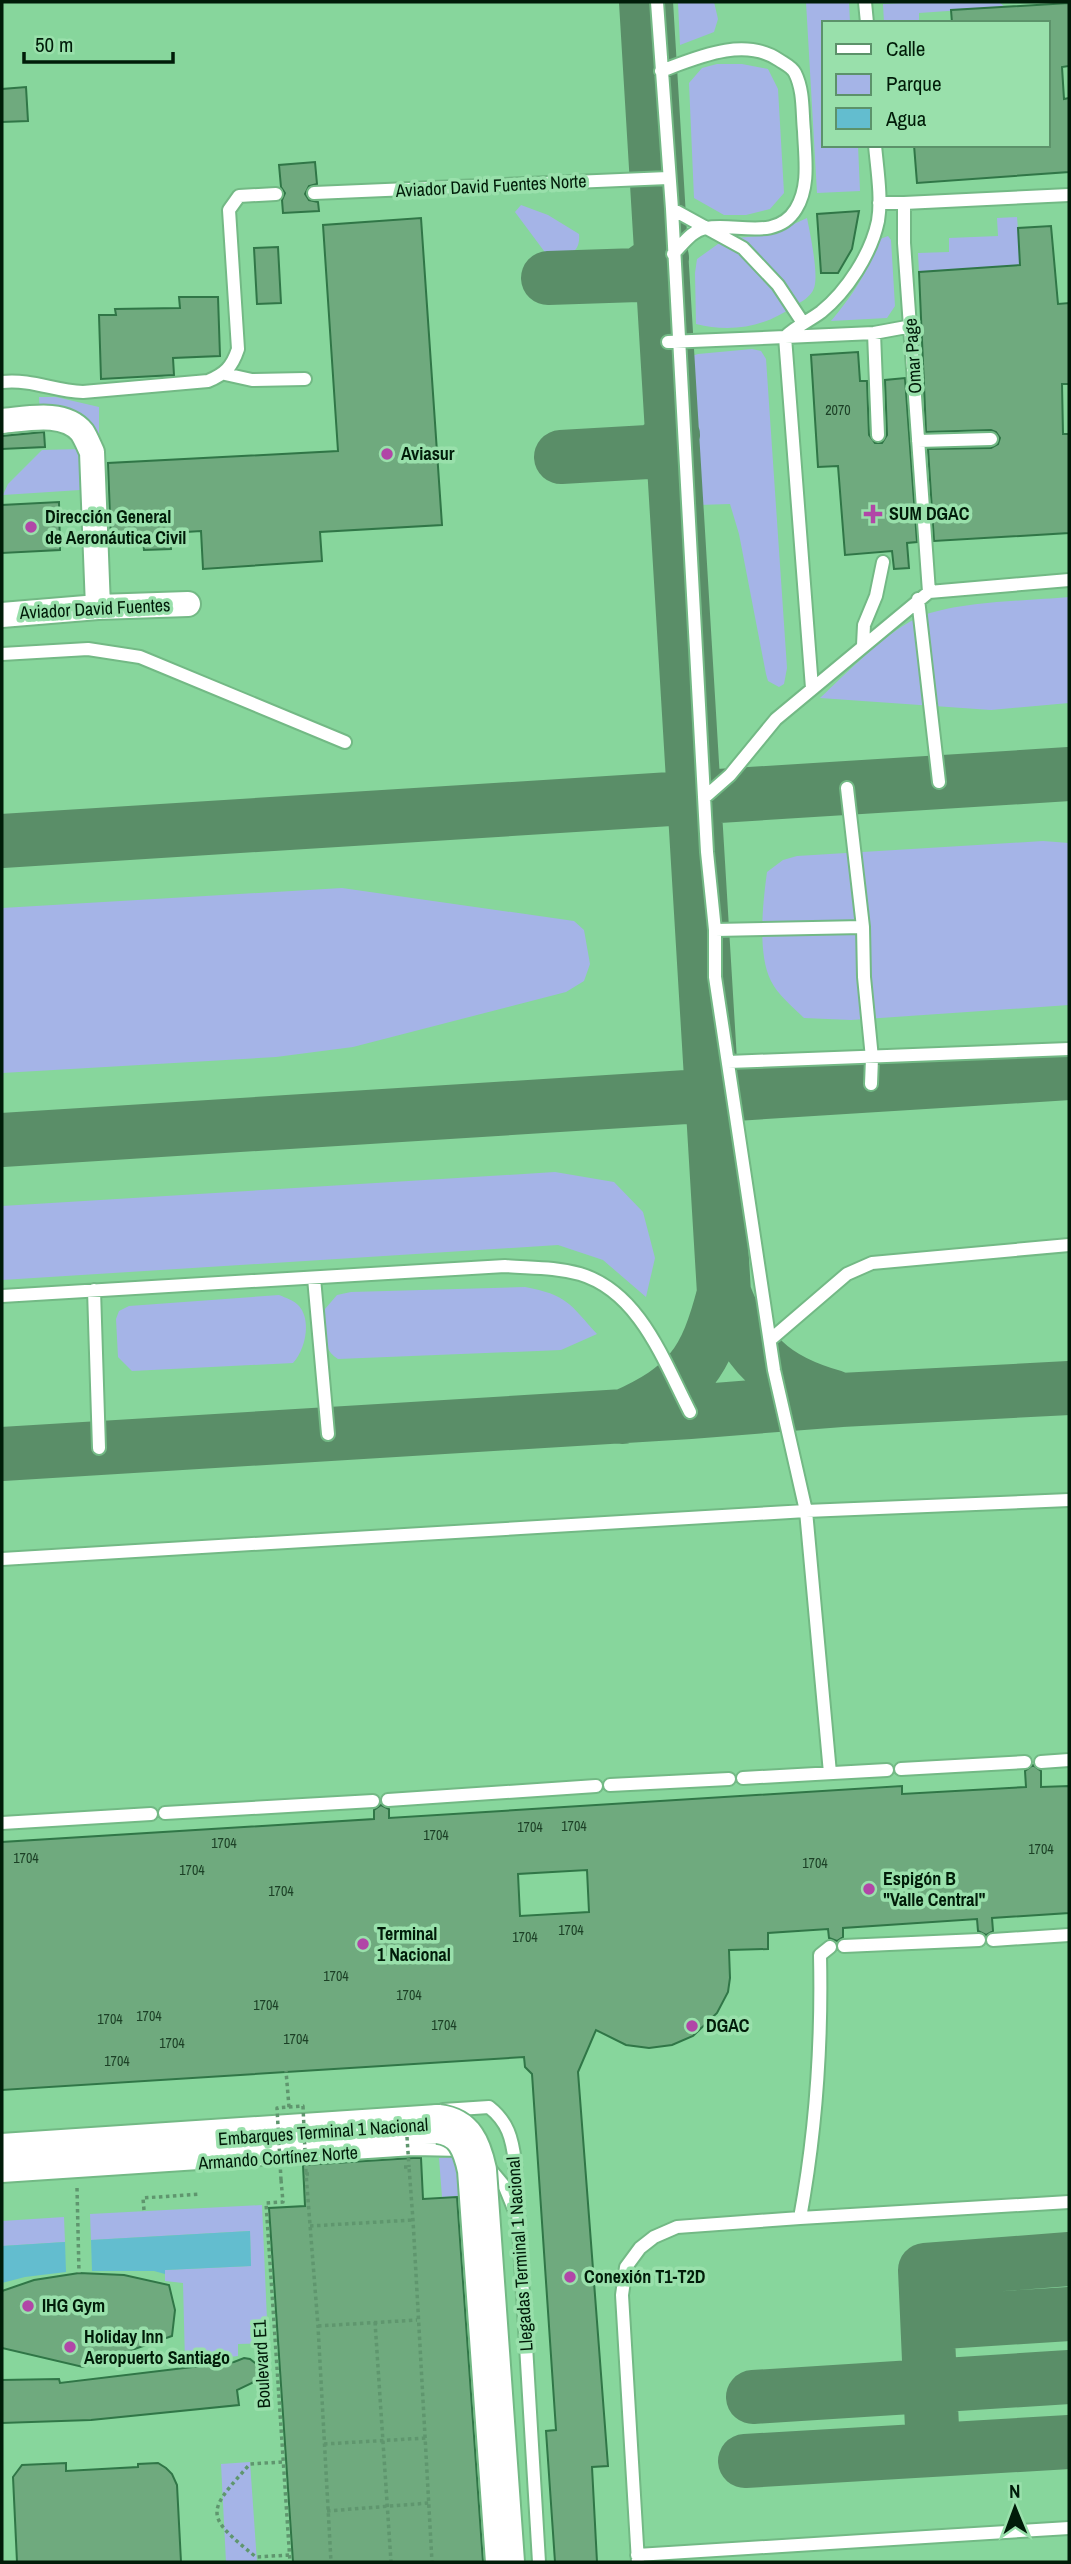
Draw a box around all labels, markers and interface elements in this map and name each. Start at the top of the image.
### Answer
scale bar [24,21,173,65]
legend [822,21,1050,147]
text: 50 m [35,30,73,59]
text: Calle [886,34,925,63]
text: Parque [886,69,942,98]
text: Agua [885,104,927,133]
street label: Aviador David Fuentes Norte [394,168,587,203]
street label: Omar Page [897,318,928,395]
house number: 2070 [825,401,851,419]
place label: Aviasur [401,441,455,466]
marker: Aviasur [379,446,395,462]
place label: SUM DGAC [889,501,970,526]
place label: Dirección General de Aeronáutica Civil [45,504,186,550]
marker: SUM DGAC [863,504,883,524]
marker: Dirección General de Aeronáutica Civil [23,519,39,535]
street label: Aviador David Fuentes [18,592,171,625]
house number: 1704 [561,1817,587,1835]
house number: 1704 [517,1818,543,1836]
house number: 1704 [423,1826,449,1844]
house number: 1704 [211,1834,237,1852]
house number: 1704 [1028,1840,1054,1858]
house number: 1704 [13,1849,39,1867]
house number: 1704 [802,1854,828,1872]
house number: 1704 [179,1861,205,1879]
place label: Espigón B "Valle Central" [883,1866,986,1912]
marker: Espigón B "Valle Central" [861,1881,877,1897]
house number: 1704 [268,1882,294,1900]
place label: Terminal 1 Nacional [377,1921,451,1967]
house number: 1704 [558,1921,584,1939]
house number: 1704 [512,1928,538,1946]
marker: Terminal 1 Nacional [355,1936,371,1952]
house number: 1704 [323,1967,349,1985]
house number: 1704 [396,1986,422,2004]
house number: 1704 [253,1996,279,2014]
house number: 1704 [136,2007,162,2025]
house number: 1704 [97,2010,123,2028]
place label: DGAC [706,2013,750,2038]
house number: 1704 [431,2016,457,2034]
marker: DGAC [684,2018,700,2034]
house number: 1704 [283,2030,309,2048]
house number: 1704 [159,2034,185,2052]
house number: 1704 [104,2052,130,2070]
street label: Embarques Terminal 1 Nacional [217,2112,429,2151]
street label: Armando Cortínez Norte [196,2139,359,2176]
street label: Llegadas Terminal 1 Nacional [500,2156,539,2352]
place label: Conexión T1-T2D [584,2264,706,2289]
marker: Conexión T1-T2D [562,2269,578,2285]
place label: IHG Gym [42,2293,105,2318]
marker: IHG Gym [20,2298,36,2314]
street label: Boulevard E1 [247,2318,276,2409]
place label: Holiday Inn Aeropuerto Santiago [84,2324,230,2370]
marker: Holiday Inn Aeropuerto Santiago [62,2339,78,2355]
north arrow [980,2473,1050,2543]
text: N [1009,2478,1021,2504]

